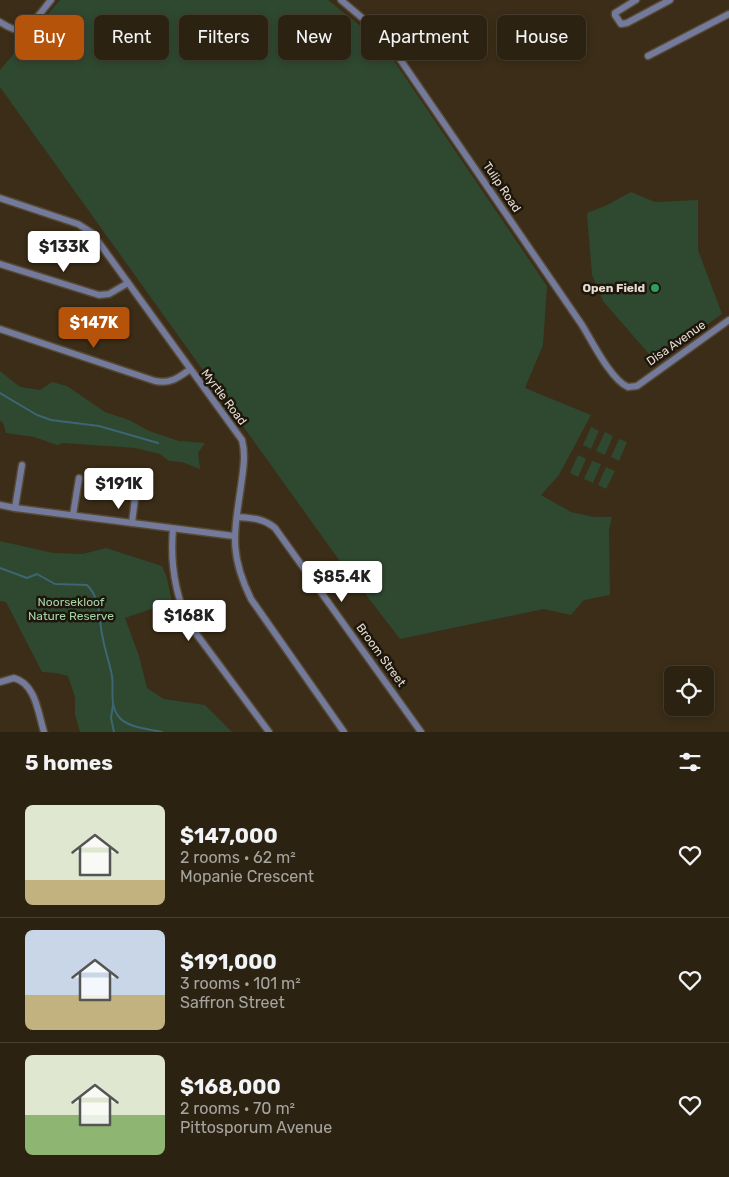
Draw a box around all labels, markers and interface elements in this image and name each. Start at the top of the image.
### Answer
chip: Buy [15,15,84,60]
chip: Rent [94,15,169,60]
chip: Filters [179,15,268,60]
chip: New [278,15,351,60]
chip: Apartment [361,15,487,60]
chip: House [497,15,586,60]
street label: Tulip Road [480,159,524,215]
pin: $133K [29,230,99,273]
text: $133K [39,237,89,256]
place label: Open Field [583,281,645,295]
marker: Open Field [649,282,661,294]
pin: $147K [59,306,129,349]
text: $147K [70,313,118,332]
street label: Disa Avenue [644,317,708,368]
street label: Myrtle Road [198,366,250,428]
pin: $191K [84,468,154,510]
text: $191K [95,474,143,493]
pin: $85.4K [301,560,383,603]
text: $85.4K [313,567,371,586]
park label: Noorsekloof Nature Reserve [28,595,114,623]
pin: $168K [154,600,224,642]
text: $168K [164,606,214,625]
street label: Broom Street [353,621,409,690]
map controls [664,666,714,716]
button: locate [664,666,714,716]
icon: filters [676,748,704,776]
text: 5 homes [25,750,113,775]
text: $147,000 [180,823,278,848]
icon: home [65,825,125,885]
icon: heart [676,841,704,869]
text: 2 rooms · 62 m² [180,848,296,867]
text: Mopanie Crescent [180,867,314,886]
text: $191,000 [180,949,277,974]
icon: home [65,950,125,1010]
icon: heart [676,966,704,994]
text: 3 rooms · 101 m² [180,974,301,993]
text: Saffron Street [180,993,285,1012]
text: $168,000 [180,1074,281,1099]
icon: home [65,1075,125,1135]
icon: heart [676,1091,704,1119]
text: 2 rooms · 70 m² [180,1099,295,1118]
text: Pittosporum Avenue [180,1118,332,1137]

